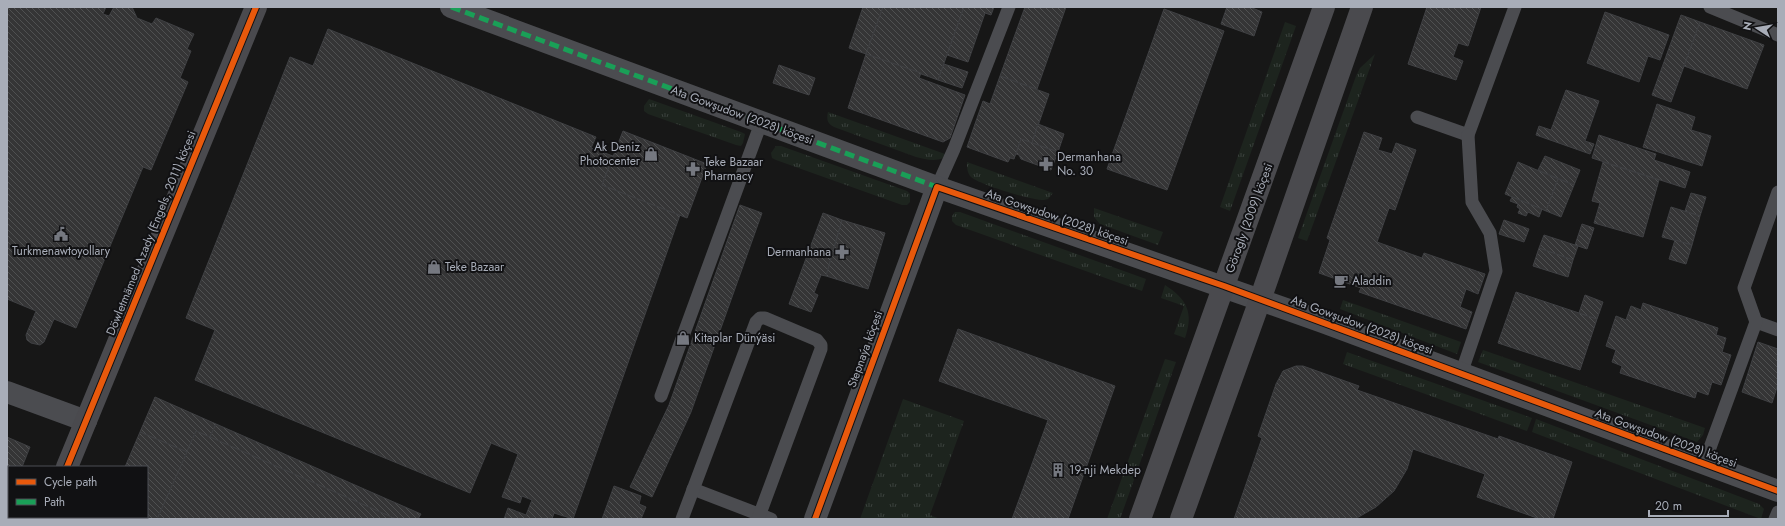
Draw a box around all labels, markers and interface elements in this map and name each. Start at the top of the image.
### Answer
north arrow [1737,8,1777,48]
text: N [1738,20,1756,32]
street label: Ata Gowşudow (2028) köçesi [668,81,816,149]
street label: Döwletmämed Azady (Engels, 2011) köçesi [102,128,200,338]
place label: Ak Deniz Photocenter [580,138,641,170]
shop icon: Ak Deniz Photocenter [643,146,659,162]
place label: Dermanhana No. 30 [1057,148,1121,180]
place label: Teke Bazaar Pharmacy [704,153,764,185]
pharmacy icon: Dermanhana No. 30 [1038,156,1054,172]
pharmacy icon: Teke Bazaar Pharmacy [685,161,701,177]
street label: Görogly (2009) köçesi [1221,161,1277,275]
street label: Ata Gowşudow (2028) köçesi [983,184,1131,250]
public building icon: Turkmenawtoyollary [53,226,69,242]
place label: Turkmenawtoyollary [12,242,111,260]
place label: Dermanhana [767,243,831,261]
pharmacy icon: Dermanhana [834,244,850,260]
place label: Teke Bazaar [445,258,505,276]
shop icon: Teke Bazaar [426,259,442,275]
place label: Aladdin [1352,272,1392,290]
cafe icon: Aladdin [1333,273,1349,289]
street label: Ata Gowşudow (2028) köçesi [1288,291,1436,359]
street label: Stepnaýa köçesi [843,308,887,390]
place label: Kitaplar Dünýäsi [694,329,775,347]
shop icon: Kitaplar Dünýäsi [675,330,691,346]
street label: Ata Gowşudow (2028) köçesi [1592,404,1740,472]
place label: 19-nji Mekdep [1069,461,1141,479]
building icon: 19-nji Mekdep [1050,462,1066,478]
legend [8,466,148,518]
text: Cycle path [44,473,97,491]
scale bar [1649,492,1728,518]
text: Path [44,493,65,511]
text: 20 m [1655,497,1682,515]

